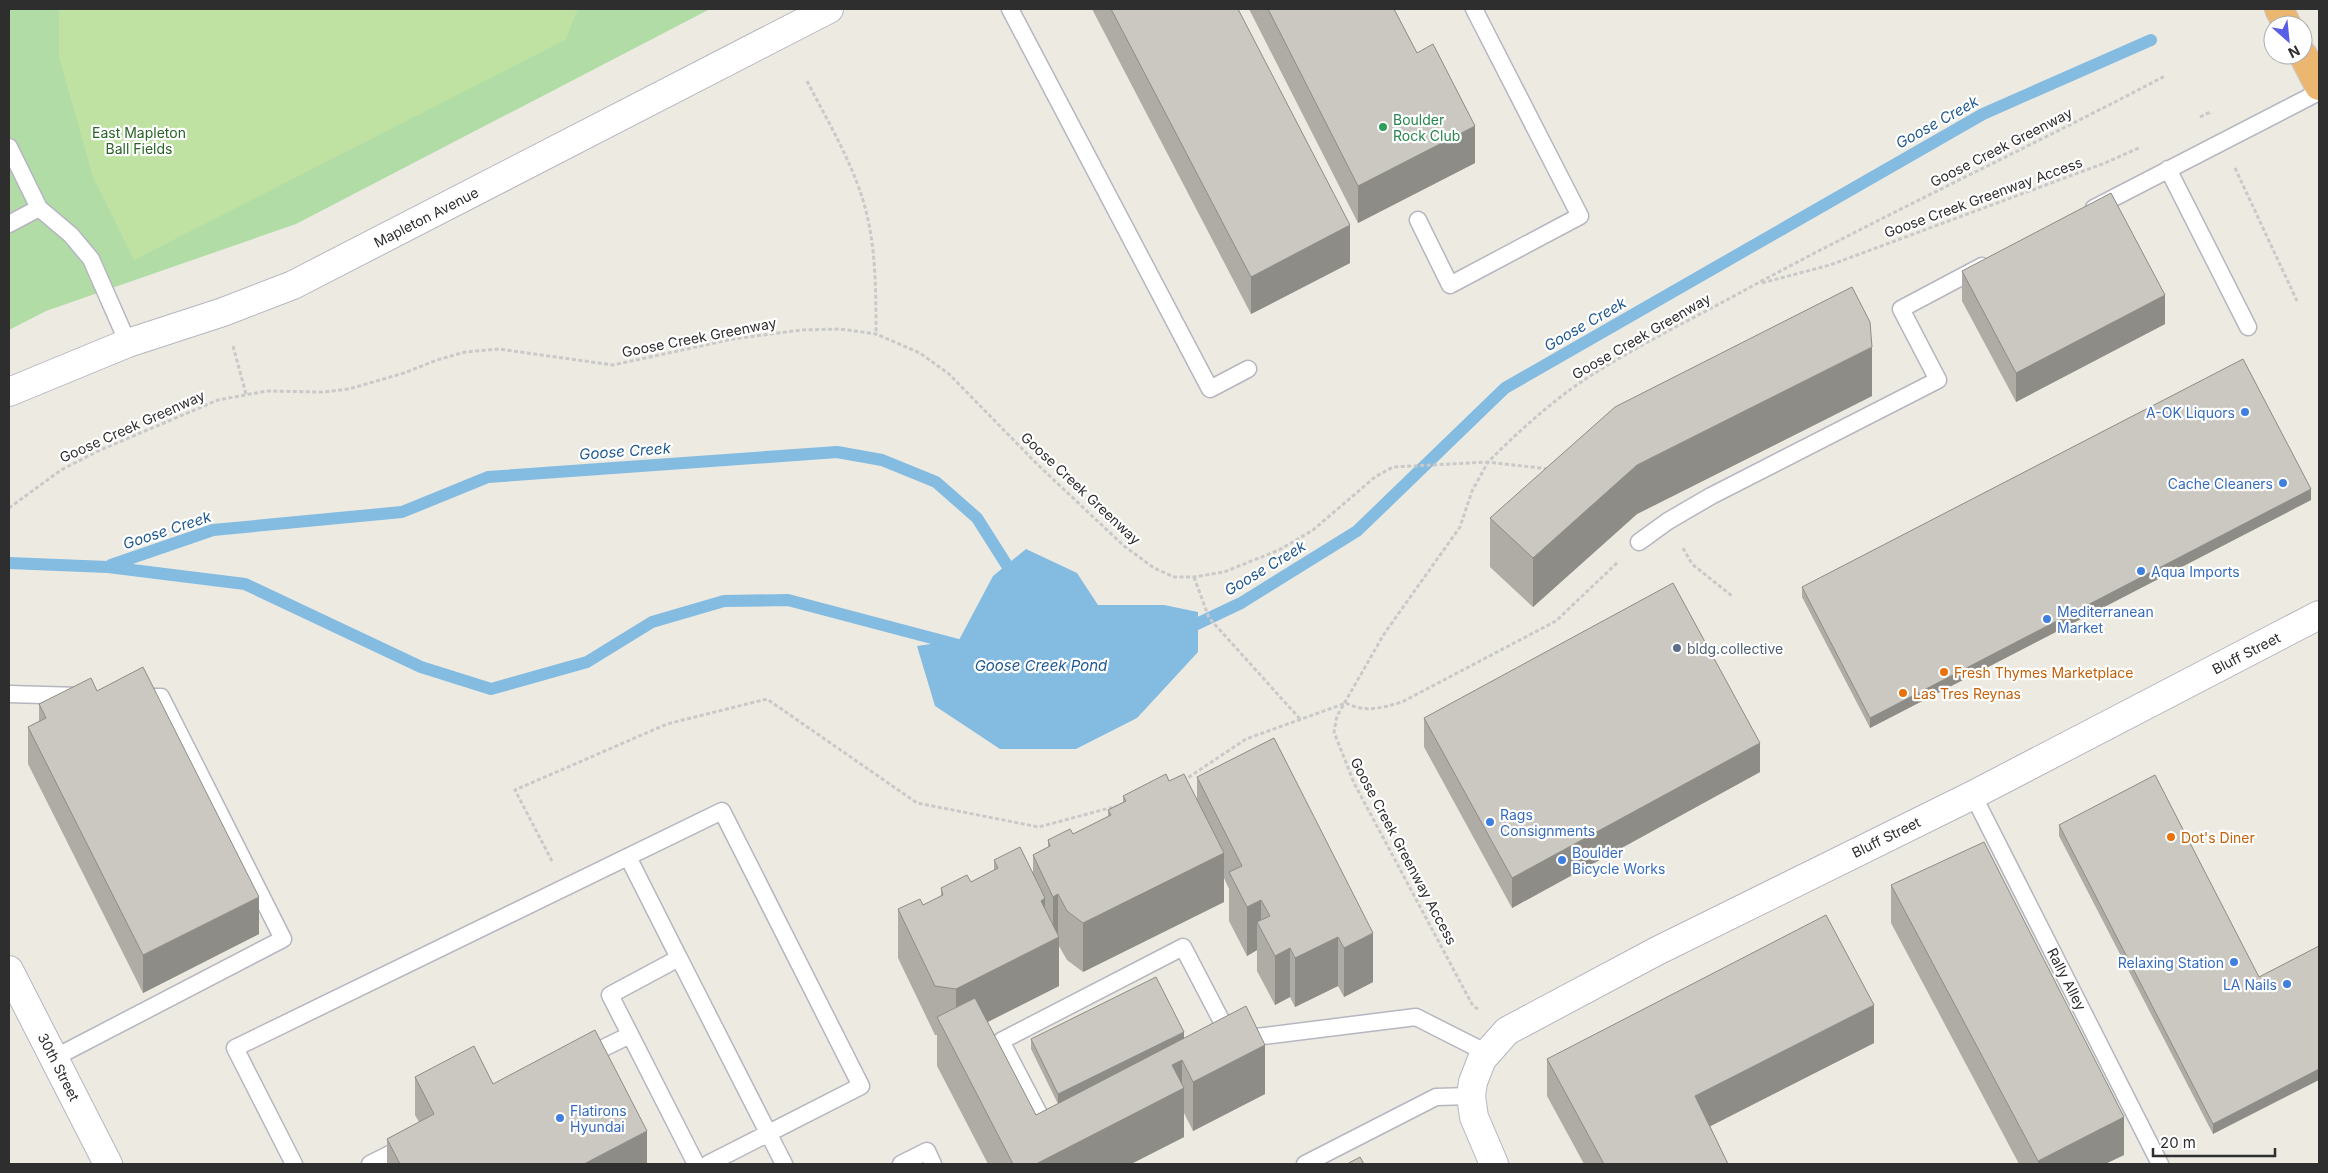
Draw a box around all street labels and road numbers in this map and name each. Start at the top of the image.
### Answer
street label: Goose Creek Greenway [1927,104,2075,190]
street label: Goose Creek Greenway Access [1882,153,2084,241]
street label: Mapleton Avenue [371,183,481,251]
street label: Goose Creek Greenway [1569,289,1713,383]
street label: Goose Creek Greenway [620,314,778,360]
street label: Goose Creek Greenway [57,386,207,466]
street label: Goose Creek Greenway [1018,428,1144,548]
street label: Bluff Street [2209,628,2283,677]
street label: Goose Creek Greenway Access [1347,755,1461,947]
street label: Bluff Street [1849,813,1923,861]
street label: Rally Alley [2044,945,2090,1013]
street label: 30th Street [35,1030,84,1104]

